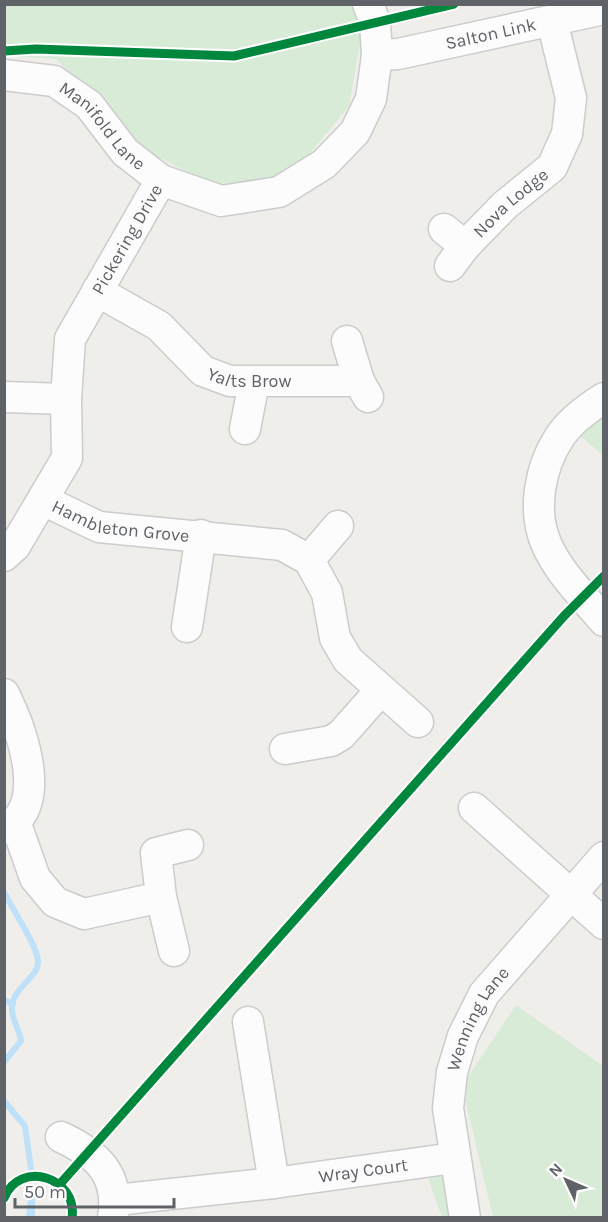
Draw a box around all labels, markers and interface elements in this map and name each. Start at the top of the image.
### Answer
street label: Salton Link [443,13,538,54]
street label: Manifold Lane [55,77,150,175]
street label: Nova Lodge [468,163,553,242]
street label: Pickering Drive [87,180,167,298]
street label: Yalts Brow [204,363,292,392]
street label: Hambleton Grove [48,495,190,547]
street label: Wenning Lane [442,962,514,1074]
north arrow [536,1150,596,1210]
street label: Wray Court [317,1154,409,1188]
text: N [545,1159,566,1181]
scale bar [15,1171,174,1209]
text: 50 m [24,1181,66,1203]

